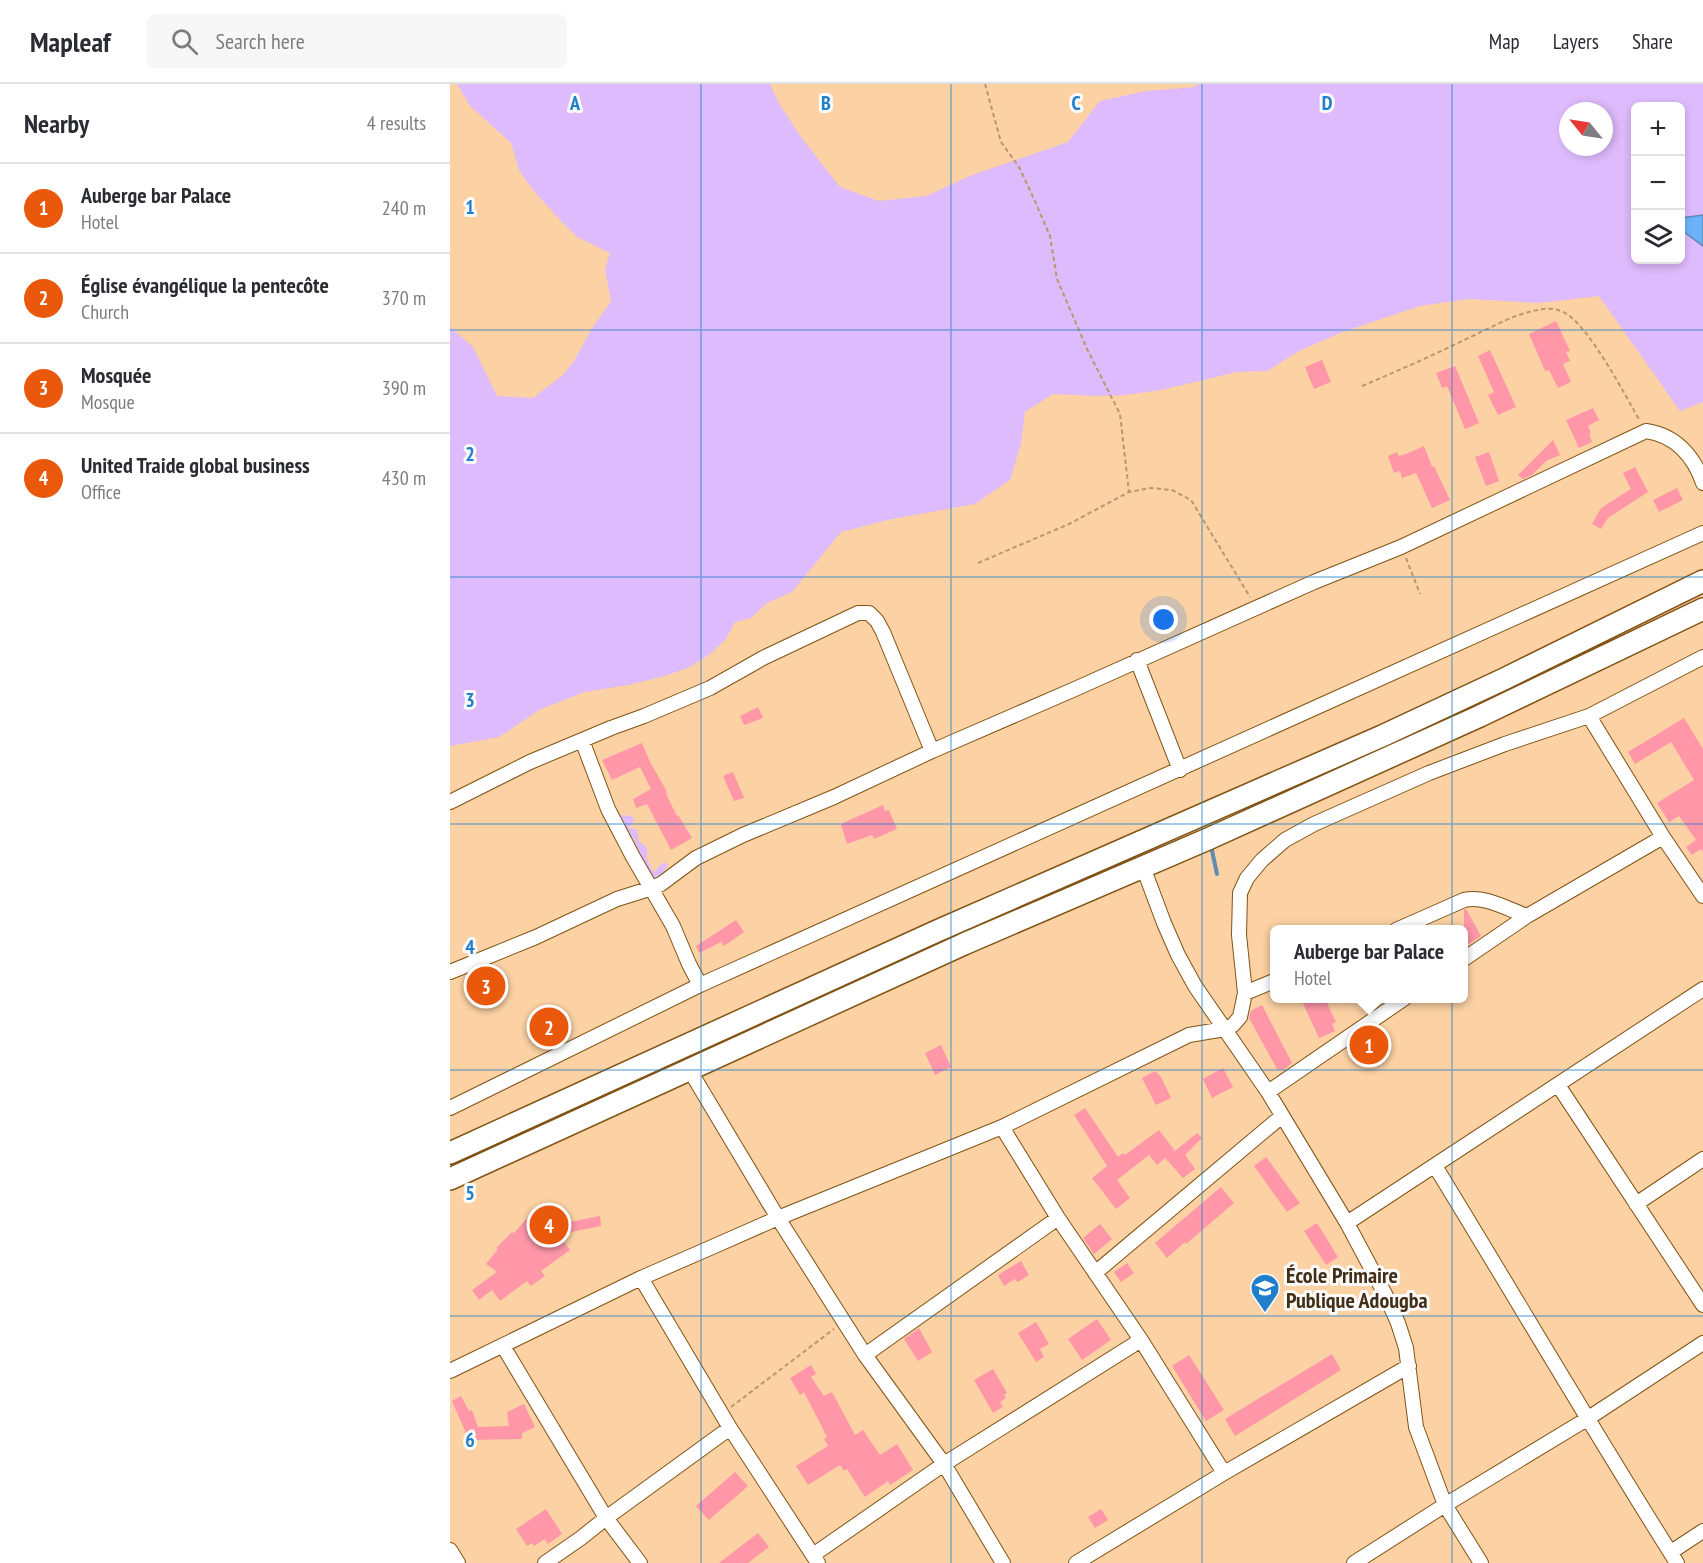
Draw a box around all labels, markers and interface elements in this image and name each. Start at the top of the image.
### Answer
search box [147,14,567,68]
text: Mapleaf [30,23,111,60]
icon: search [168,25,201,58]
text: Search here [216,27,305,55]
text: Map [1489,28,1520,55]
text: Layers [1553,28,1599,55]
text: Share [1632,28,1673,55]
text: A [569,90,581,116]
text: B [821,90,831,116]
text: C [1071,90,1081,116]
text: D [1322,90,1333,116]
north arrow [1559,102,1613,156]
map controls [1631,102,1685,264]
button: + [1631,102,1685,156]
text: Nearby [24,107,89,140]
text: 4 results [367,110,426,136]
button: − [1631,156,1685,210]
text: Auberge bar Palace [81,181,231,209]
text: 1 [465,194,475,220]
text: 1 [39,195,48,221]
text: 240 m [382,195,426,221]
text: Hotel [81,209,119,235]
button: layers [1631,210,1685,264]
text: Église évangélique la pentecôte [81,271,329,299]
text: 2 [39,285,48,311]
text: 370 m [382,285,426,311]
text: Church [81,299,129,325]
text: Mosquée [81,361,152,389]
text: 3 [39,375,48,401]
text: 390 m [382,375,426,401]
text: Mosque [81,389,135,415]
text: 2 [465,441,475,467]
text: United Traide global business [81,451,310,479]
text: 4 [39,465,48,491]
text: 430 m [382,465,426,491]
text: Office [81,479,121,505]
your location [1149,605,1178,634]
text: 3 [465,687,475,713]
popup [1270,925,1468,1003]
text: 4 [465,934,475,960]
text: Auberge bar Palace [1294,937,1444,965]
pin: 3 [466,964,506,1008]
text: Hotel [1294,965,1332,991]
pin: 2 [530,1004,568,1050]
pin: 1 [1350,1022,1388,1068]
text: 5 [465,1180,475,1206]
pin: 4 [530,1202,568,1248]
place label: École Primaire Publique Adougba [1286,1261,1428,1314]
school or university icon: École Primaire Publique Adougba [1249,1272,1281,1314]
text: 6 [465,1427,475,1453]

